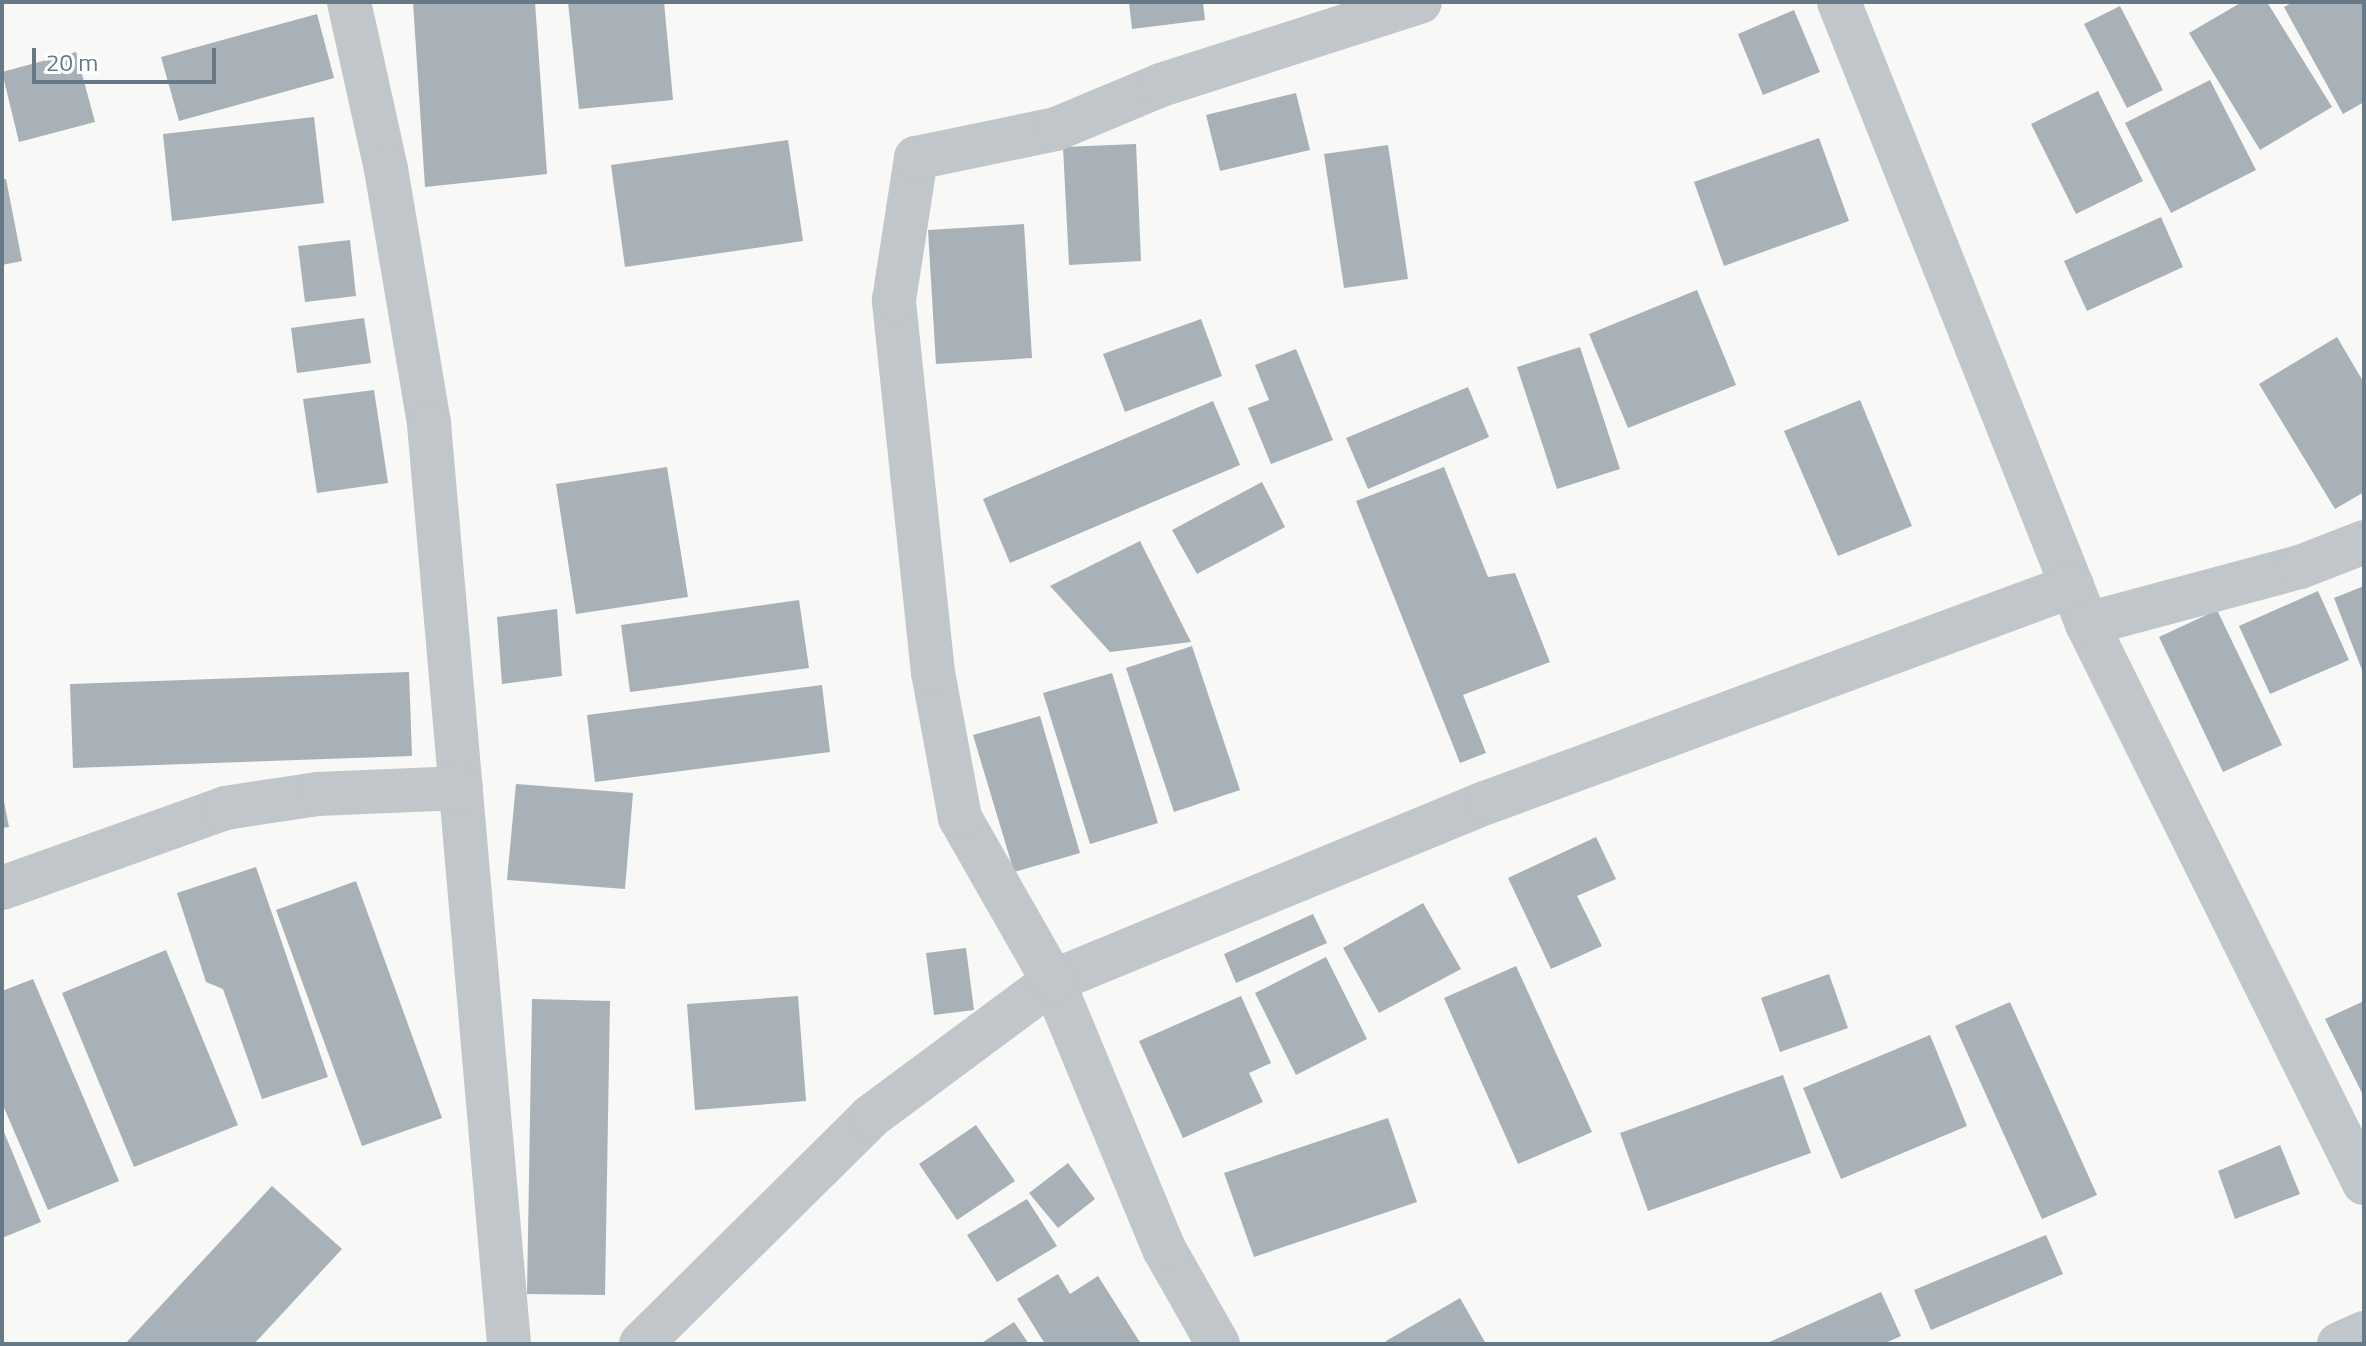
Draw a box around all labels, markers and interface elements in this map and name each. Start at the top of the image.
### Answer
scale bar [36,32,220,82]
text: 20 m [46,44,98,80]

